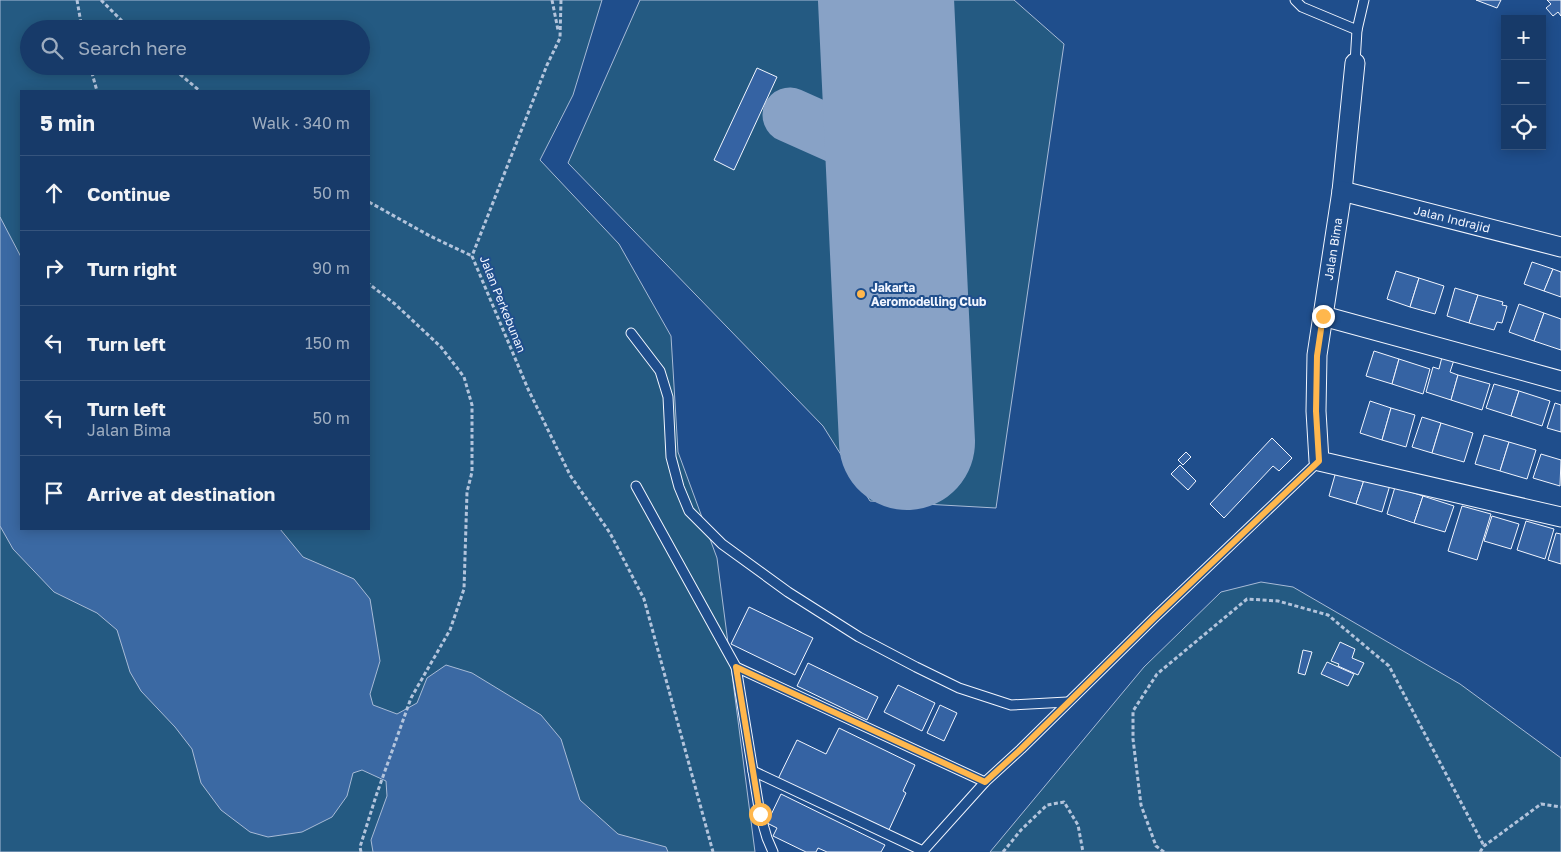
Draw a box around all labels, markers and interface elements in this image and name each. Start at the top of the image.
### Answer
map controls [1501,15,1546,150]
button: + [1501,15,1546,60]
search box [20,20,370,75]
icon: search [38,34,66,62]
text: Search here [78,36,187,59]
button: − [1501,60,1546,105]
button: locate [1501,105,1546,150]
text: 5 min [40,110,95,136]
text: Walk · 340 m [252,113,350,133]
icon: ahead [40,179,68,207]
text: Continue [87,182,170,205]
text: 50 m [313,183,350,203]
street label: Jalan Indrajid [1412,202,1492,236]
street label: Jalan Bima [1321,217,1345,281]
street label: Jalan Perkebunan [477,253,529,355]
icon: right [40,254,68,282]
text: Turn right [87,257,177,280]
text: 90 m [312,258,350,278]
place label: Jakarta Aeromodelling Club [871,280,987,309]
marker: Jakarta Aeromodelling Club [855,288,867,300]
route end [1312,305,1335,328]
icon: left [40,329,68,357]
text: Turn left [87,332,166,355]
text: 150 m [305,333,350,353]
text: Turn left [87,397,166,420]
icon: left [40,404,68,432]
text: 50 m [313,408,350,428]
text: Jalan Bima [87,420,171,440]
icon: arrive [40,479,68,507]
text: Arrive at destination [87,482,275,505]
route start [749,803,772,826]

